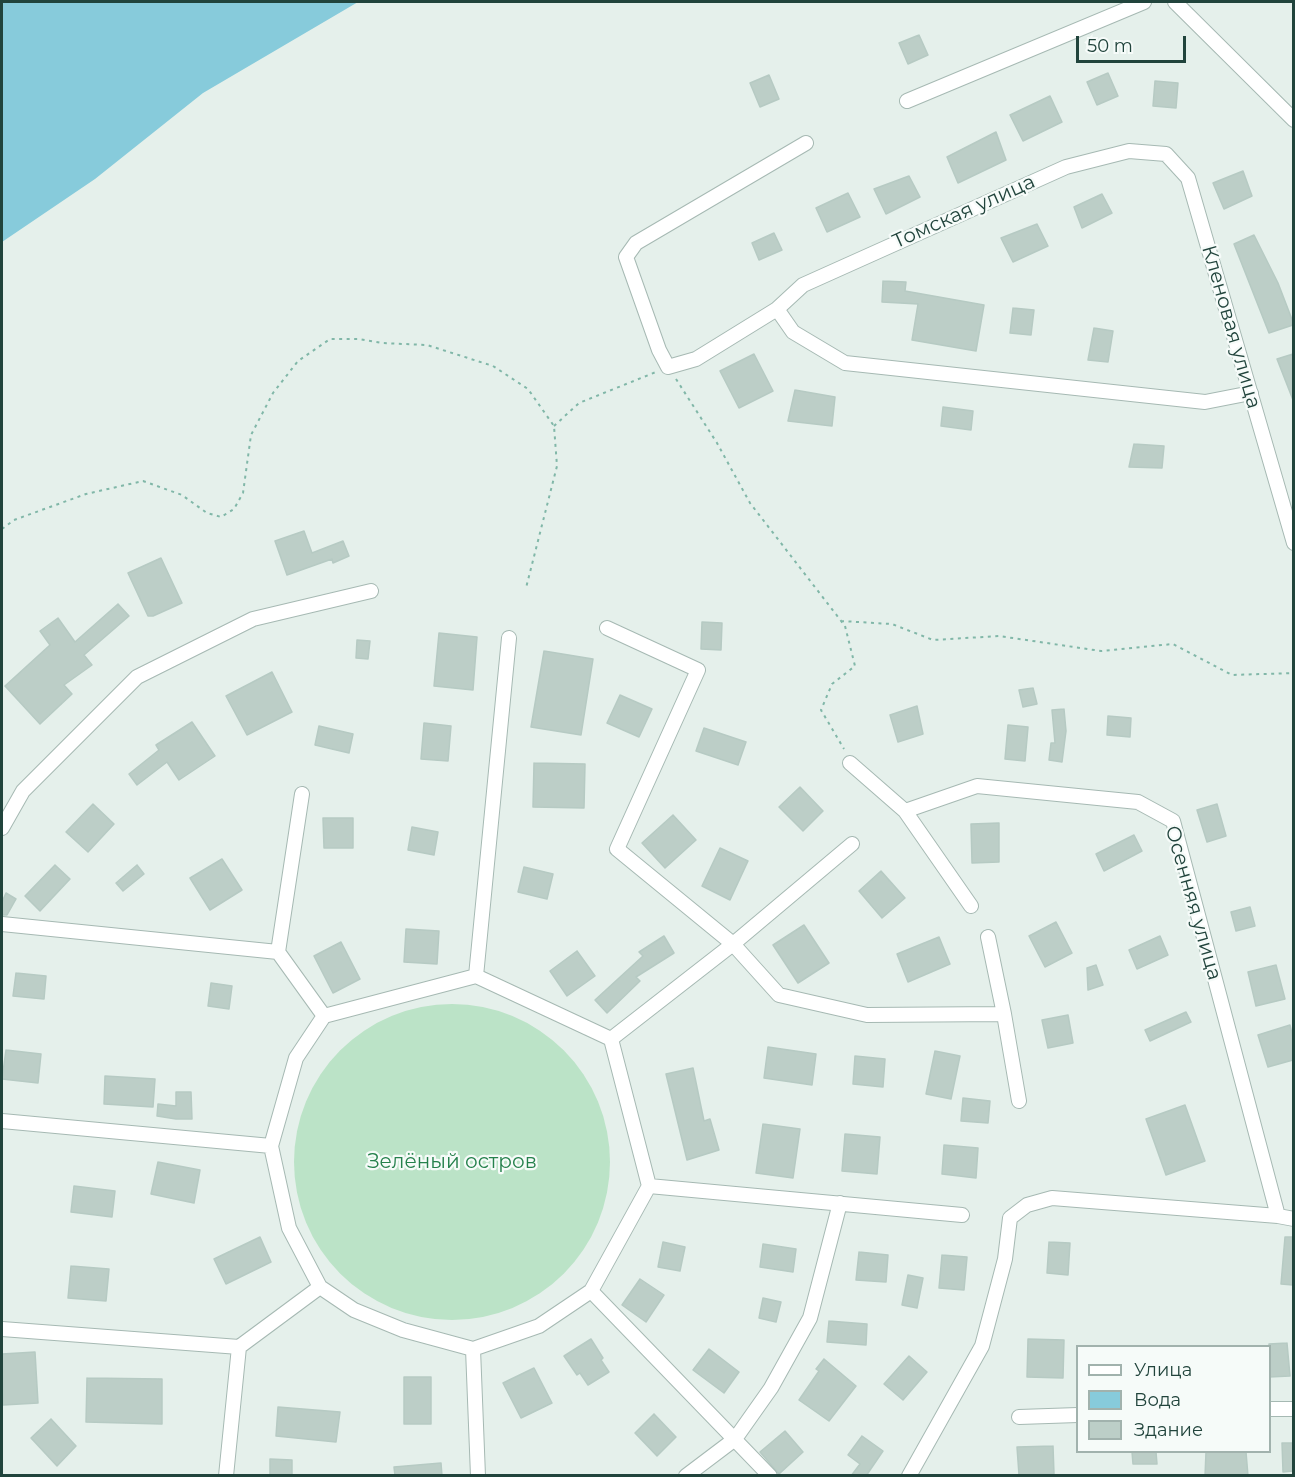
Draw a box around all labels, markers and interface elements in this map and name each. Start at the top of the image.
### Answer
scale bar [1079,24,1188,62]
text: 50 m [1087,35,1133,57]
street label: Томская улица [889,170,1039,254]
street label: Кленовая улица [1196,243,1266,411]
street label: Осенняя улица [1159,823,1227,983]
park label: Зелёный остров [367,1150,537,1174]
legend [1076,1345,1271,1453]
text: Улица [1134,1359,1192,1381]
text: Вода [1134,1389,1181,1411]
text: Здание [1134,1419,1203,1441]

